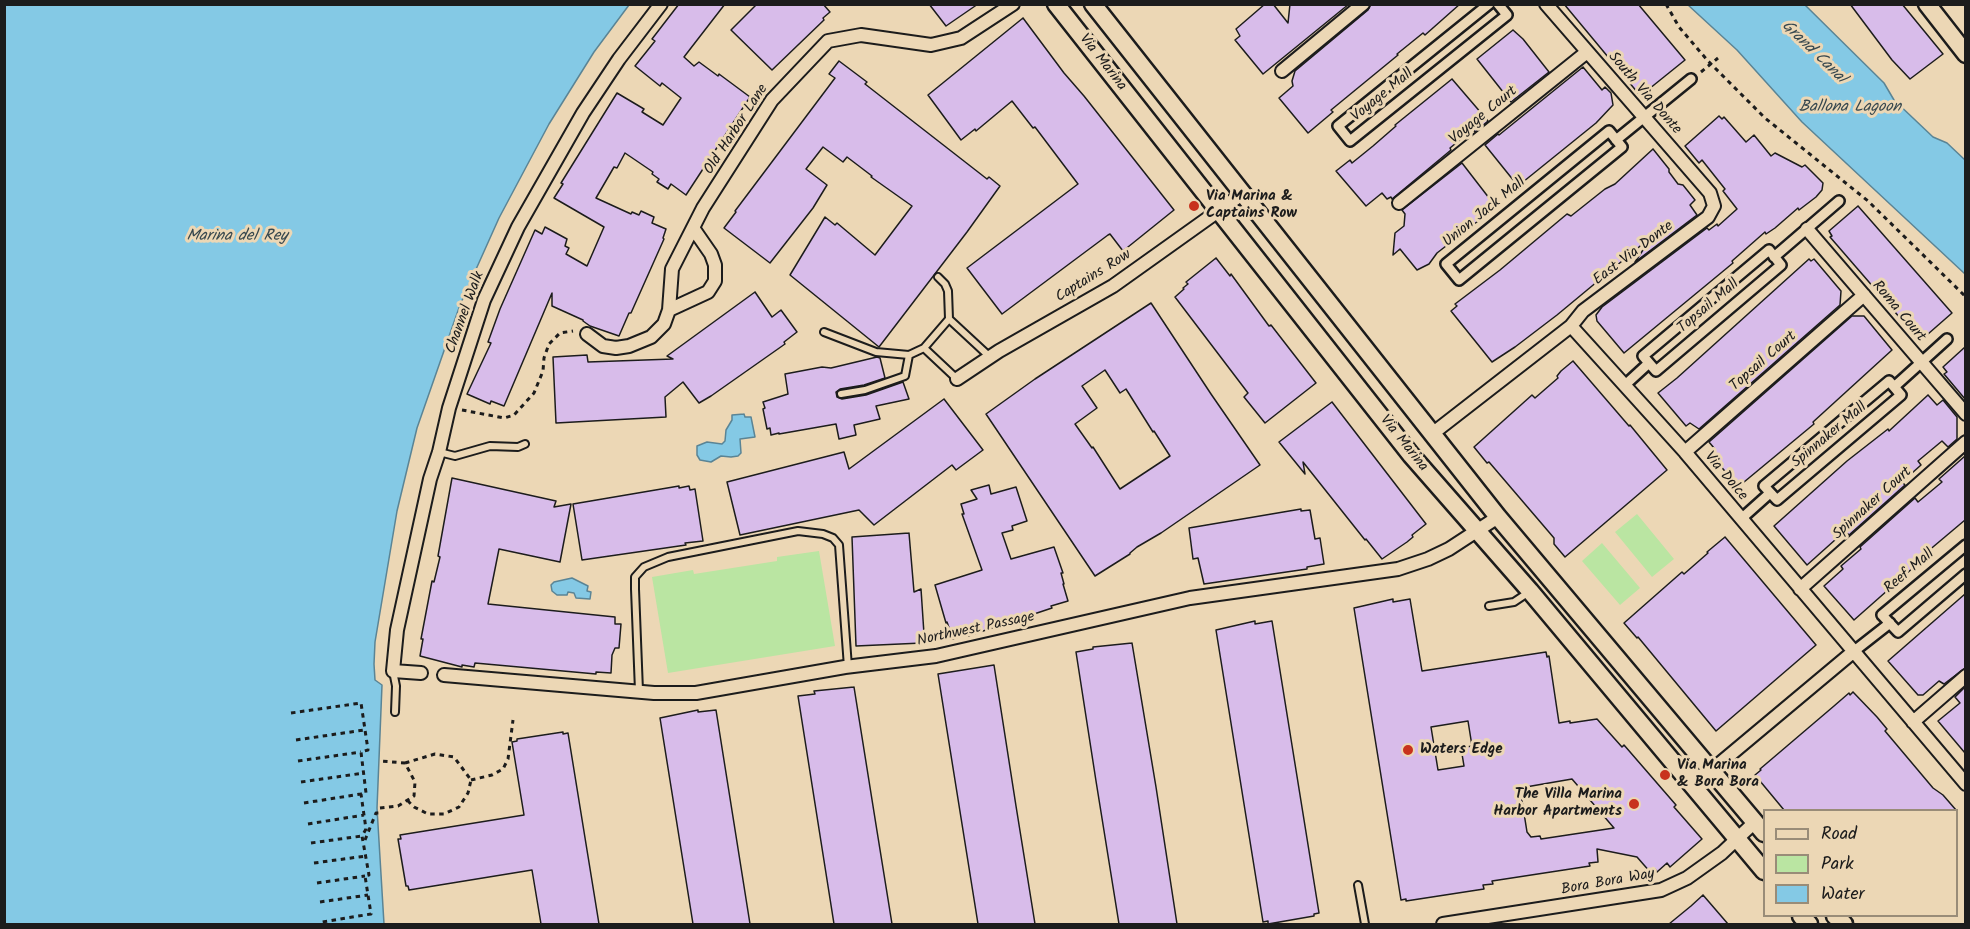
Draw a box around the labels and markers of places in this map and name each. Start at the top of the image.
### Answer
place label: Via Marina & Captains Row [1206,188,1297,223]
marker: Via Marina & Captains Row [1187,199,1201,213]
place label: Waters Edge [1420,741,1503,759]
marker: Waters Edge [1401,743,1415,757]
place label: Via Marina & Bora Bora [1677,757,1759,792]
marker: Via Marina & Bora Bora [1658,768,1672,782]
place label: The Villa Marina Harbor Apartments [1494,786,1622,821]
marker: The Villa Marina Harbor Apartments [1627,797,1641,811]

